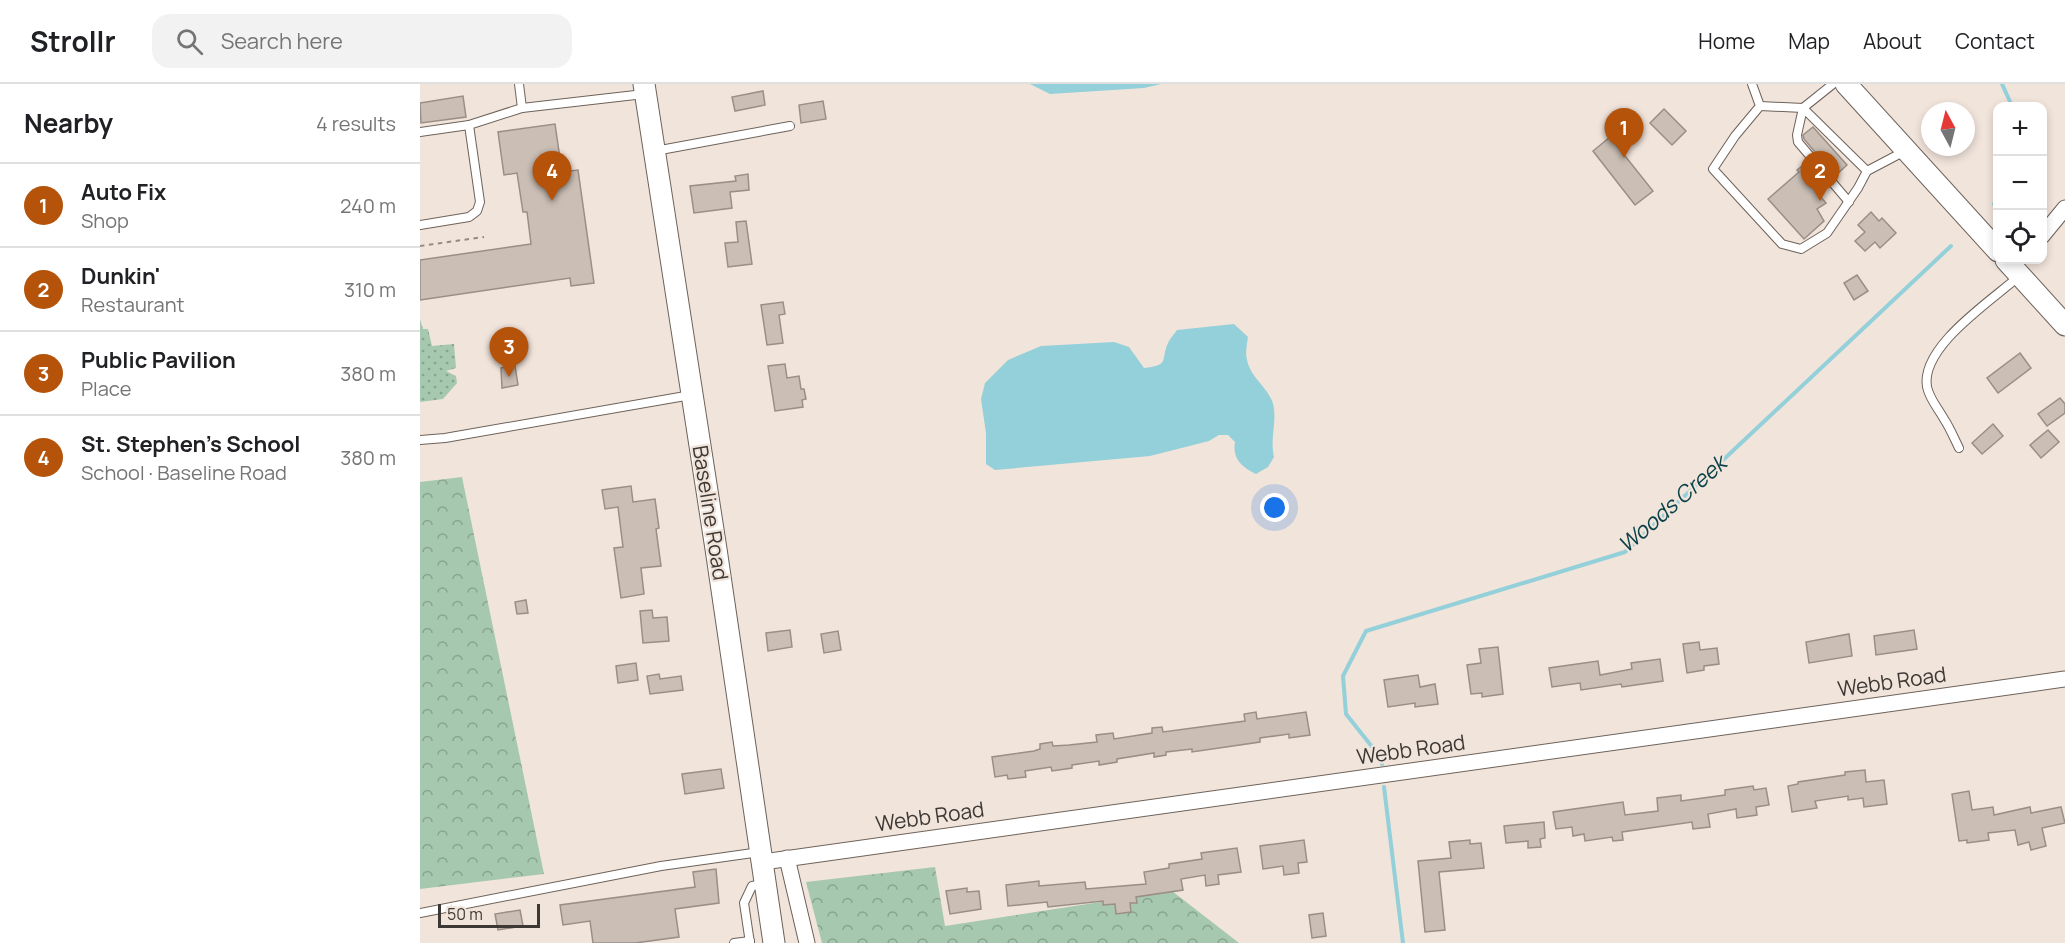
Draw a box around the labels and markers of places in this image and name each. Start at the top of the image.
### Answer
pin: 1 [1604,109,1644,158]
pin: 4 [532,152,572,201]
pin: 2 [1800,152,1840,201]
pin: 3 [490,328,529,377]

